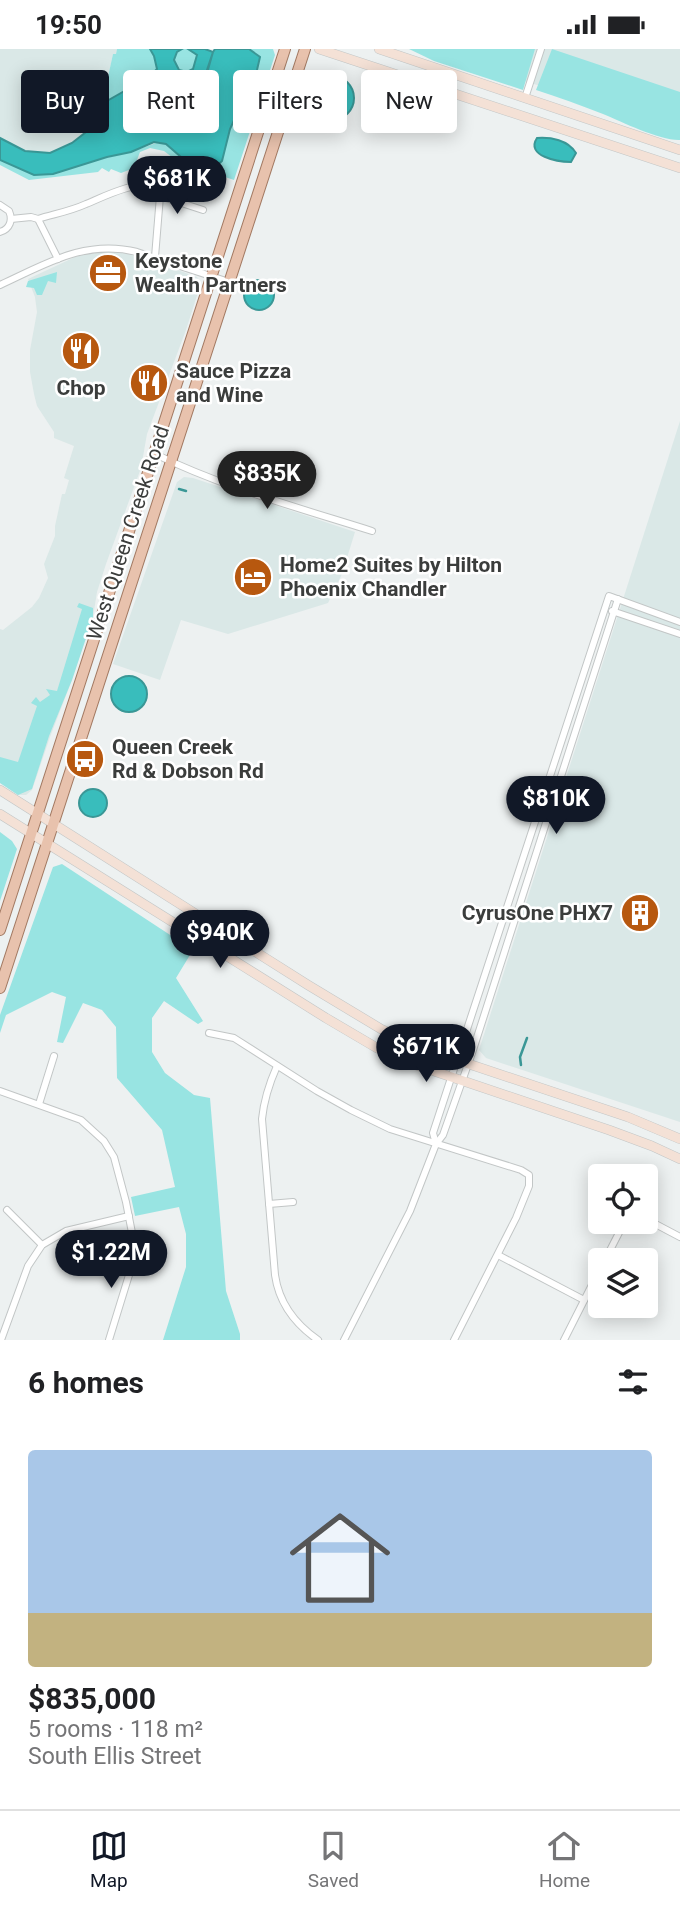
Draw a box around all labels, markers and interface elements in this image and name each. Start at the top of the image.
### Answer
text: 19:50 [35,10,102,40]
chip: Buy [21,70,109,133]
chip: Rent [123,70,219,133]
chip: Filters [233,70,347,133]
chip: New [361,70,457,133]
pin: $681K [128,157,226,216]
text: $681K [143,165,211,192]
place label: Keystone Wealth Partners [135,249,287,297]
office icon: Keystone Wealth Partners [87,252,129,294]
restaurant icon: Chop [60,330,102,372]
place label: Sauce Pizza and Wine [176,359,291,407]
restaurant icon: Sauce Pizza and Wine [128,362,170,404]
place label: Chop [56,376,106,400]
street label: West Queen Creek Road [82,423,174,643]
pin: $835K [218,451,316,511]
text: $835K [233,460,301,487]
place label: Home2 Suites by Hilton Phoenix Chandler [280,553,502,601]
hotel icon: Home2 Suites by Hilton Phoenix Chandler [232,556,274,598]
place label: Queen Creek Rd & Dobson Rd [112,735,264,783]
bus stop icon: Queen Creek Rd & Dobson Rd [64,738,106,780]
pin: $810K [507,777,605,836]
text: $810K [522,785,590,812]
building icon: CyrusOne PHX7 [619,892,661,934]
place label: CyrusOne PHX7 [462,901,613,925]
pin: $940K [171,911,269,970]
text: $940K [186,919,254,946]
pin: $671K [377,1025,475,1084]
text: $671K [392,1033,460,1060]
map controls [588,1164,658,1318]
button: locate [588,1164,658,1234]
pin: $1.22M [54,1231,168,1290]
text: $1.22M [71,1239,151,1266]
button: layers [588,1248,658,1318]
icon: filters [614,1363,652,1401]
text: 6 homes [28,1365,144,1400]
icon: home [277,1495,403,1621]
text: $835,000 [28,1681,156,1716]
text: 5 rooms · 118 m² [28,1716,203,1743]
text: South Ellis Street [28,1743,201,1770]
tab: Map [90,1827,128,1892]
tab: Saved [308,1827,359,1892]
tab: Home [539,1827,590,1892]

